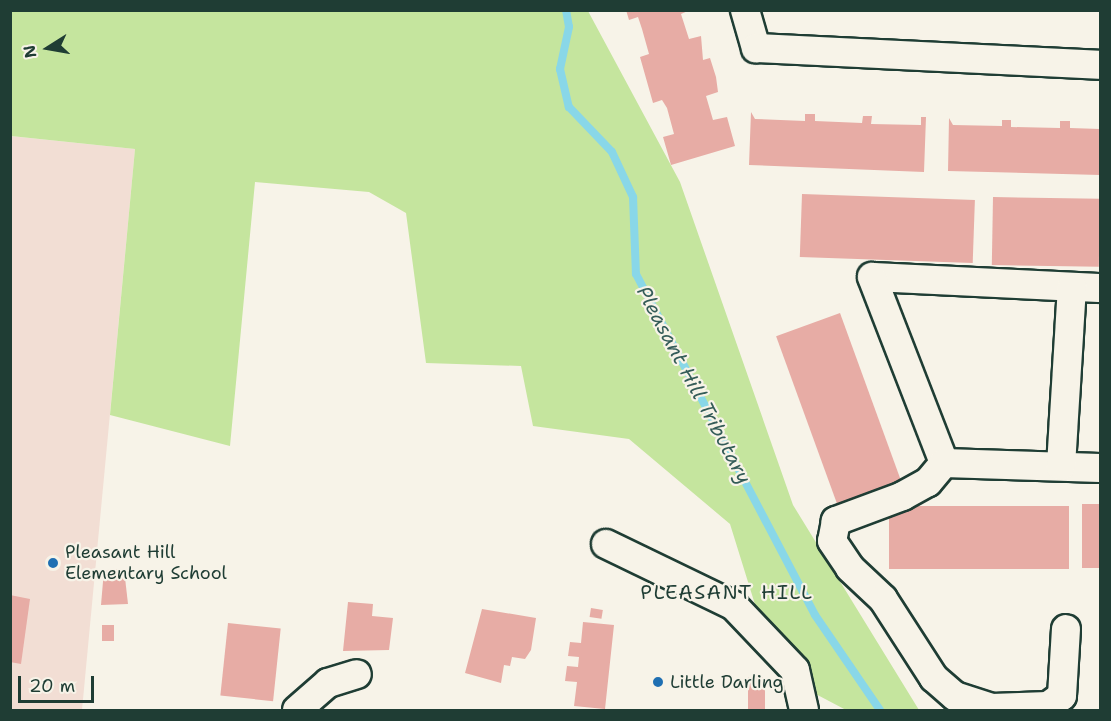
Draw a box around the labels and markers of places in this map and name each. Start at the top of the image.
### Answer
place label: Pleasant Hill Elementary School [65,542,227,584]
marker: Pleasant Hill Elementary School [46,556,60,570]
place label: Little Darling [670,671,784,693]
marker: Little Darling [651,675,665,689]

